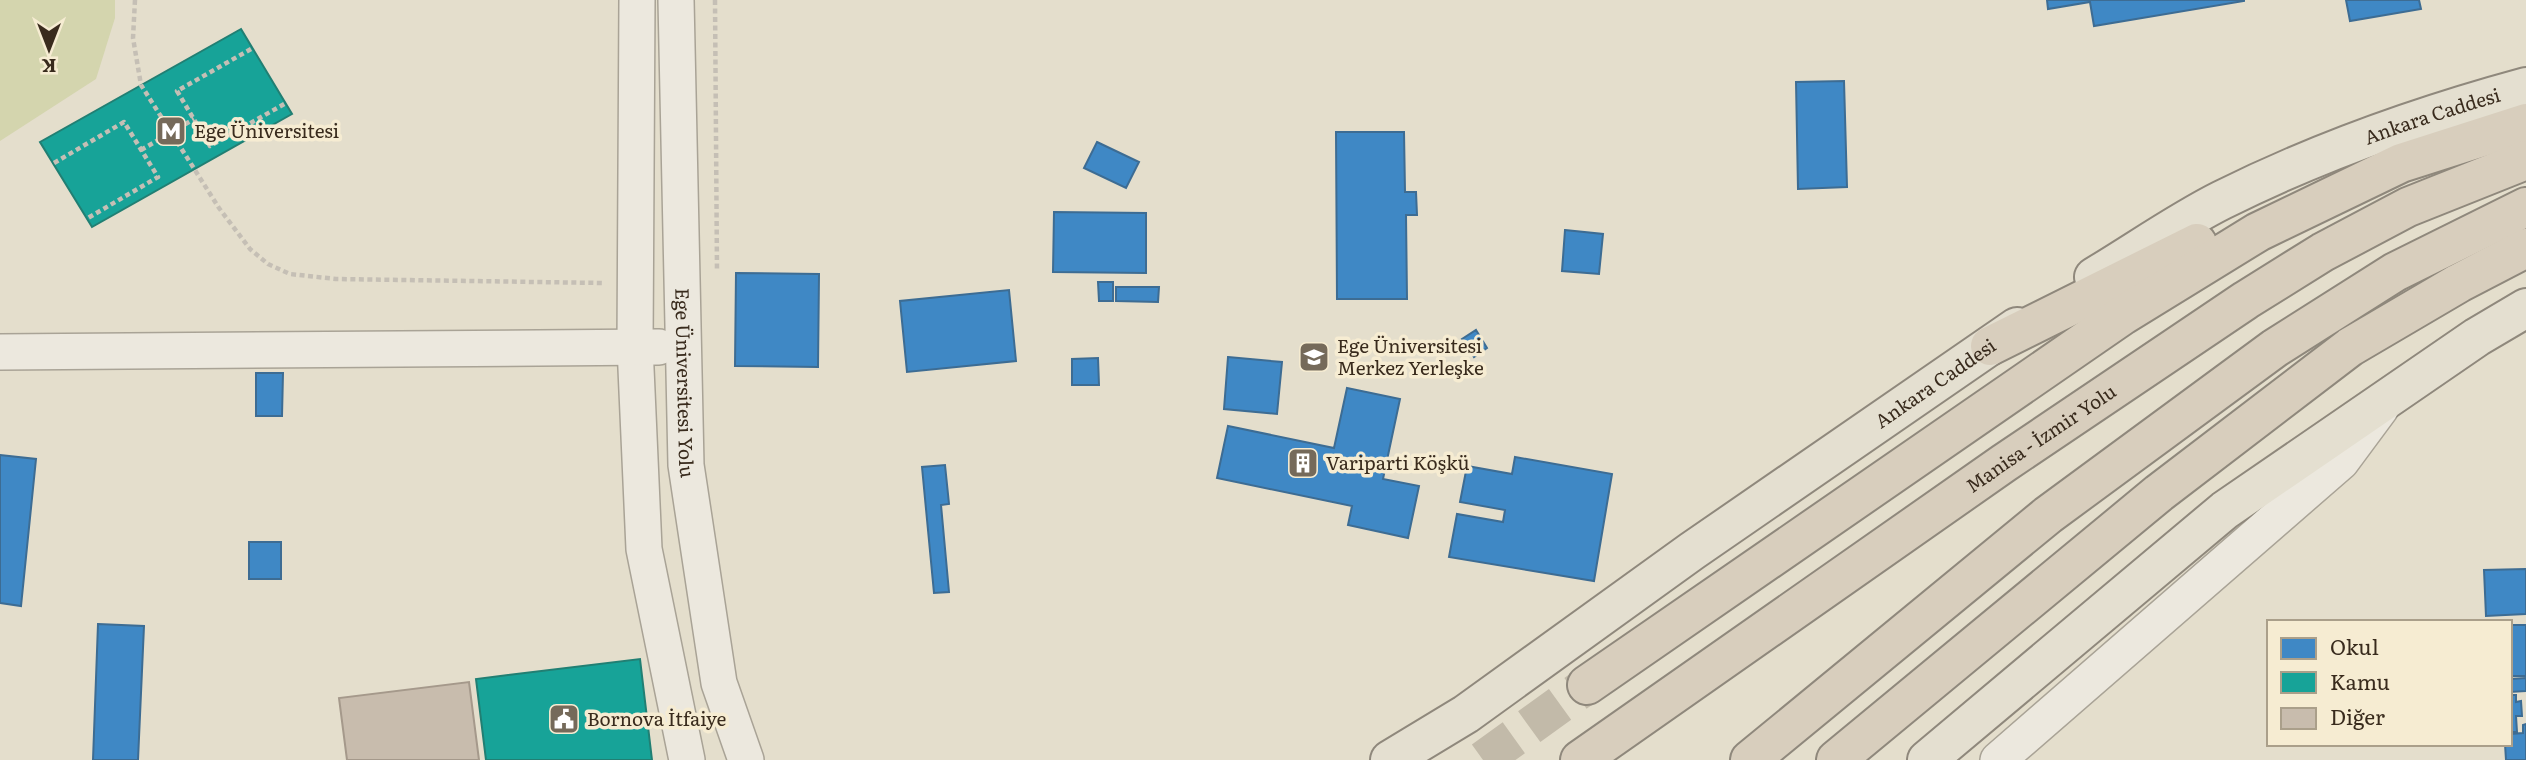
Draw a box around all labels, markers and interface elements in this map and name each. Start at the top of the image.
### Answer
north arrow [14,14,84,84]
text: K [41,53,56,81]
street label: Ankara Caddesi [2360,80,2503,151]
metro station icon: Ege Üniversitesi [154,114,188,148]
place label: Ege Üniversitesi [194,116,339,144]
street label: Ege Üniversitesi Yolu [669,288,703,480]
place label: Ege Üniversitesi Merkez Yerleşke [1337,331,1484,381]
street label: Ankara Caddesi [1869,331,2001,434]
school or university icon: Ege Üniversitesi Merkez Yerleşke [1297,340,1331,374]
street label: Manisa - İzmir Yolu [1960,377,2121,499]
building icon: Variparti Köşkü [1286,446,1320,480]
place label: Variparti Köşkü [1326,448,1469,476]
legend [2267,620,2512,746]
text: Okul [2330,630,2379,661]
text: Kamu [2330,665,2390,696]
text: Diğer [2330,700,2385,731]
public building icon: Bornova İtfaiye [547,702,581,736]
place label: Bornova İtfaiye [587,704,726,732]

